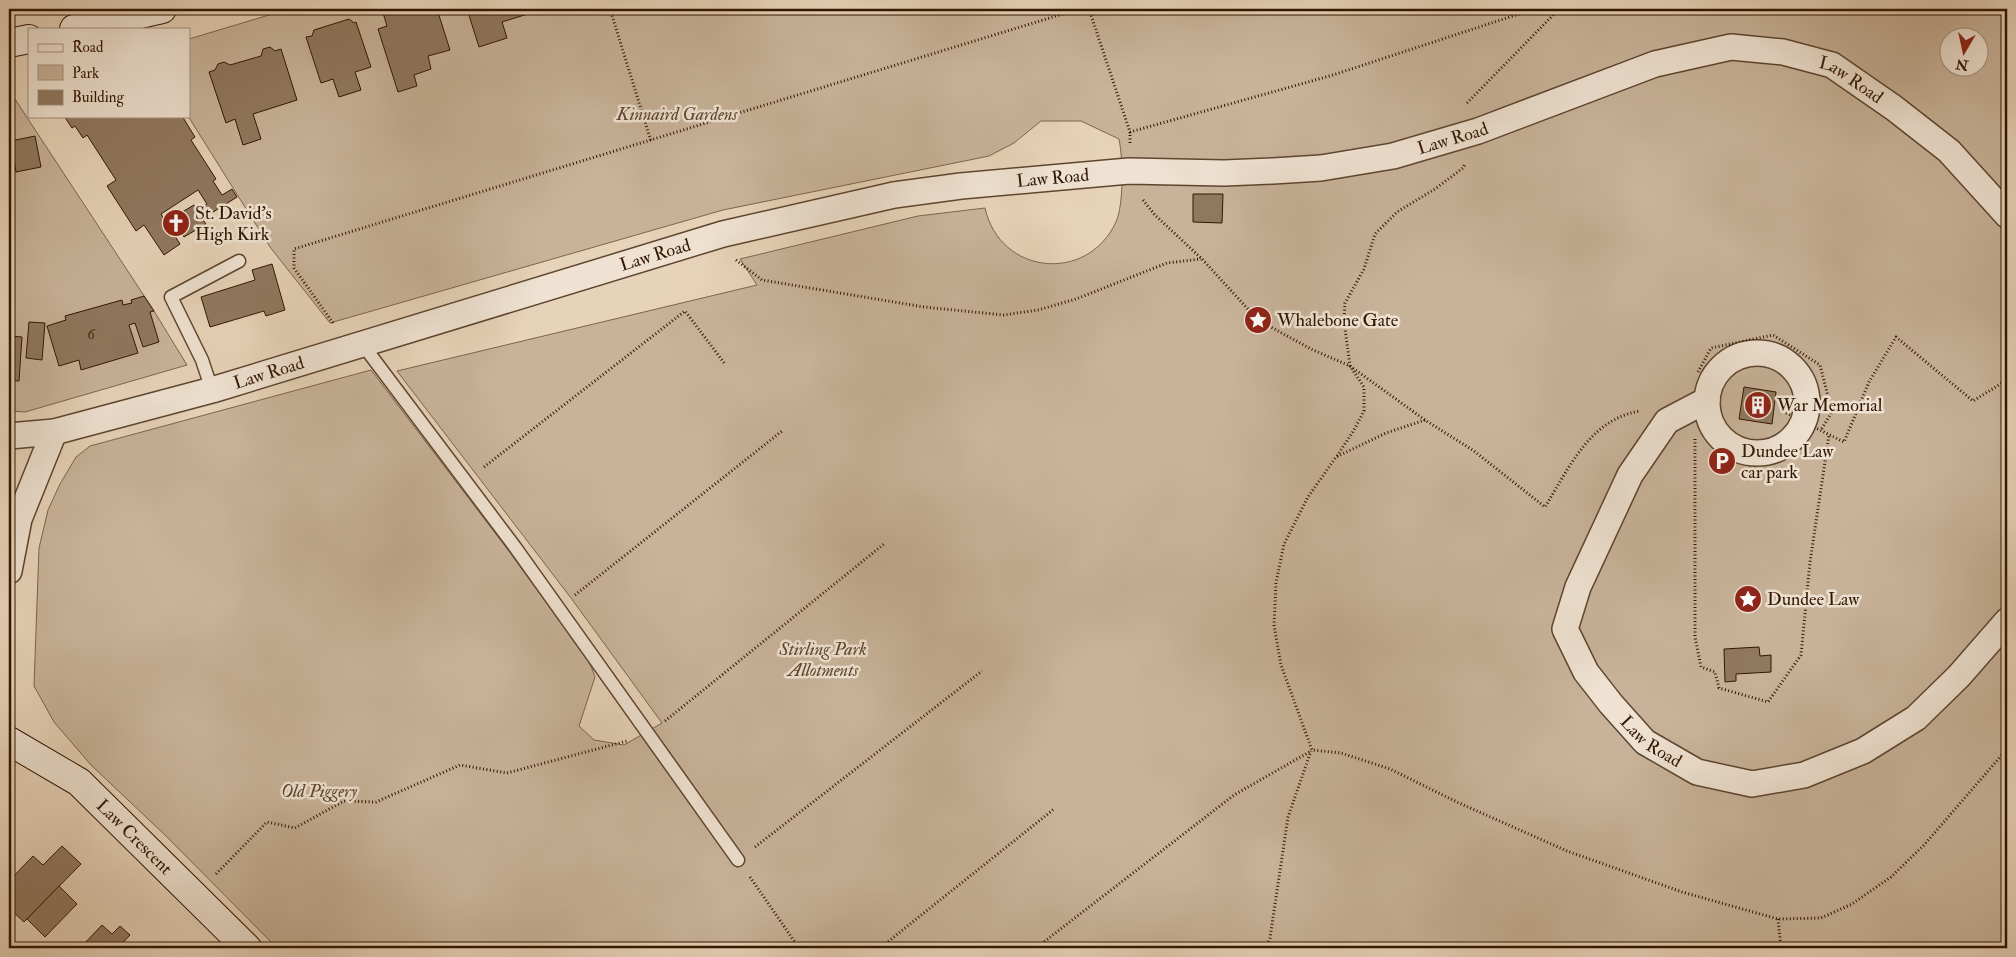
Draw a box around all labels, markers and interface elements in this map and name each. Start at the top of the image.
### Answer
legend [28,28,190,118]
north arrow [1938,28,1988,78]
text: Road [72,38,104,57]
street label: Law Road [1817,51,1888,109]
text: N [1954,55,1971,74]
text: Park [72,64,99,83]
text: Building [72,88,124,107]
park label: Kinnaird Gardens [616,103,738,126]
street label: Law Road [1415,117,1492,160]
street label: Law Road [1015,163,1090,193]
place label: St. David's High Kirk [195,202,272,246]
church icon: St. David's High Kirk [161,208,191,238]
street label: Law Road [617,233,693,276]
place icon: Whalebone Gate [1243,305,1273,335]
place label: Whalebone Gate [1276,309,1399,332]
house number: 6 [87,325,96,344]
street label: Law Road [231,351,307,394]
building icon: War Memorial [1743,390,1773,420]
place label: War Memorial [1776,394,1883,417]
place label: Dundee Law car park [1741,440,1834,484]
parking icon: Dundee Law car park [1707,446,1737,476]
place icon: Dundee Law [1733,584,1763,614]
place label: Dundee Law [1767,588,1860,611]
park label: Stirling Park Allotments [778,638,867,682]
street label: Law Road [1615,711,1686,772]
park label: Old Piggery [281,780,358,803]
street label: Law Crescent [91,794,178,880]

